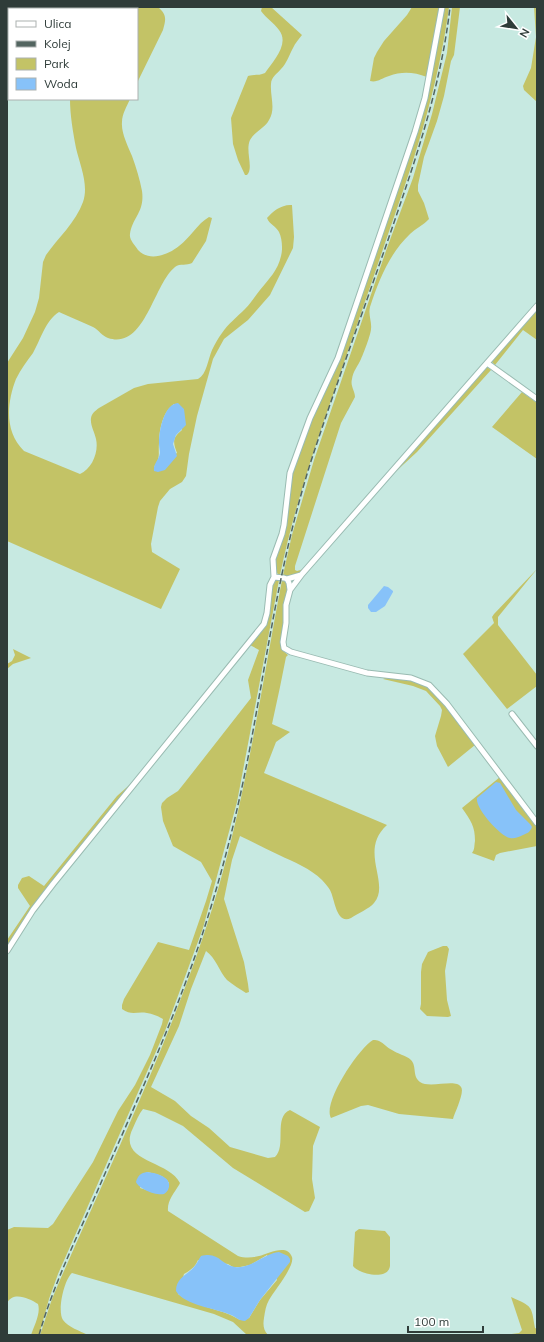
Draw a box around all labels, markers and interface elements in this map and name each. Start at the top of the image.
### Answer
legend [8,8,138,100]
north arrow [496,8,536,48]
text: Ulica [44,16,72,31]
text: N [517,26,533,40]
text: Kolej [44,36,71,51]
text: Park [44,56,70,71]
text: Woda [44,76,78,91]
scale bar [408,1308,483,1334]
text: 100 m [414,1314,449,1329]

